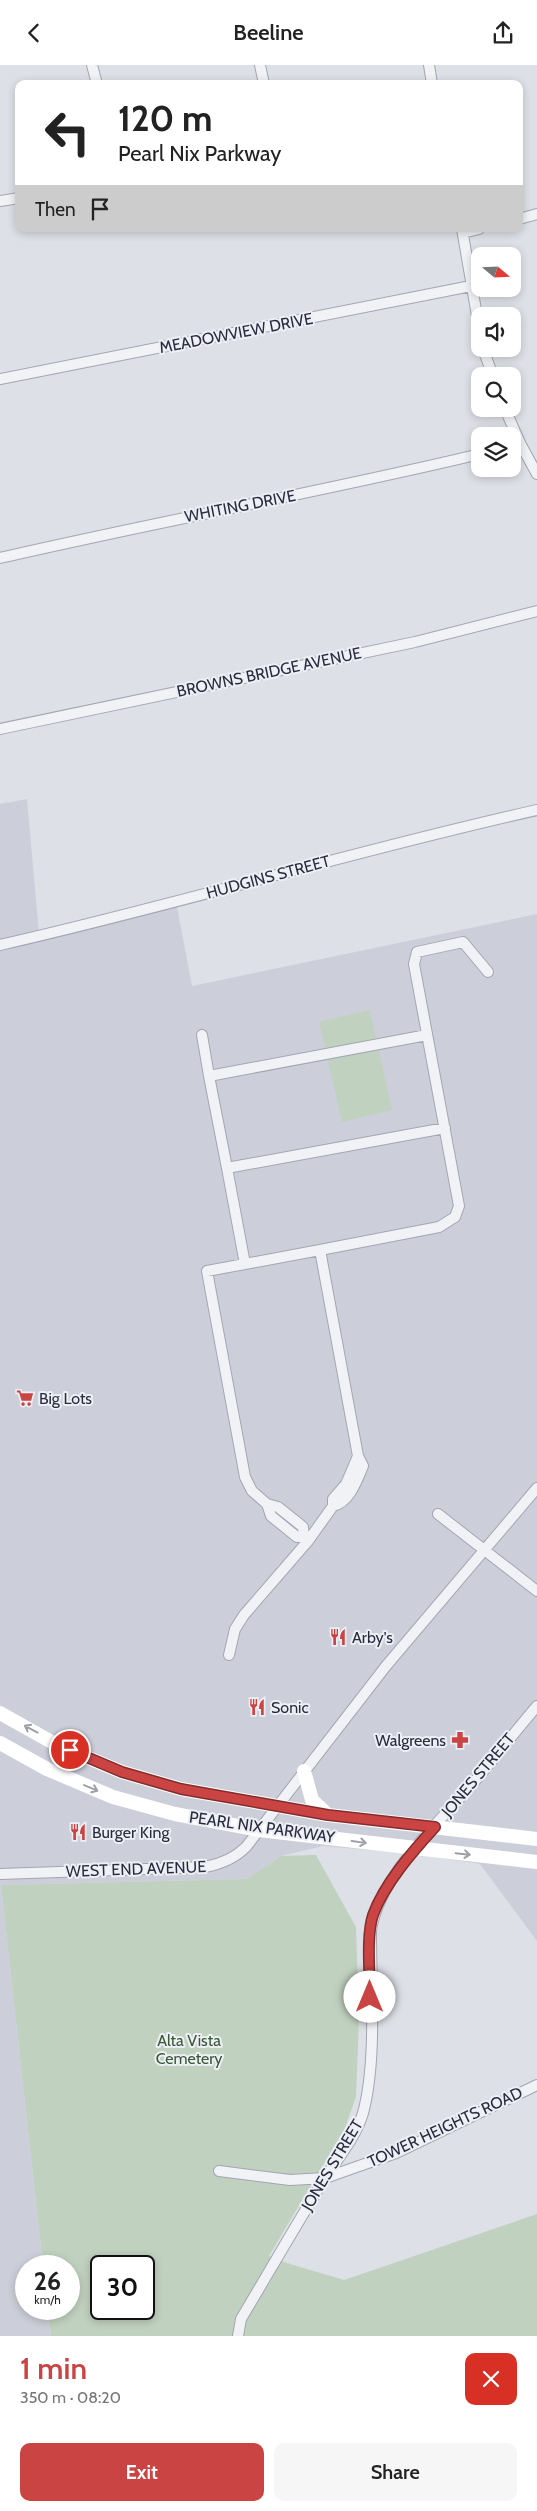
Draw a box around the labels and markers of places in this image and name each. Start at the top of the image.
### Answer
supermarket icon: Big Lots [15,1388,35,1408]
place label: Big Lots [39,1389,92,1408]
restaurant icon: Arby's [328,1627,348,1647]
place label: Arby's [352,1628,393,1647]
restaurant icon: Sonic [247,1697,267,1717]
place label: Sonic [271,1698,309,1717]
pin [49,1729,91,1771]
pharmacy icon: Walgreens [450,1730,470,1750]
place label: Walgreens [375,1731,446,1750]
restaurant icon: Burger King [68,1822,88,1842]
place label: Burger King [92,1823,170,1842]

